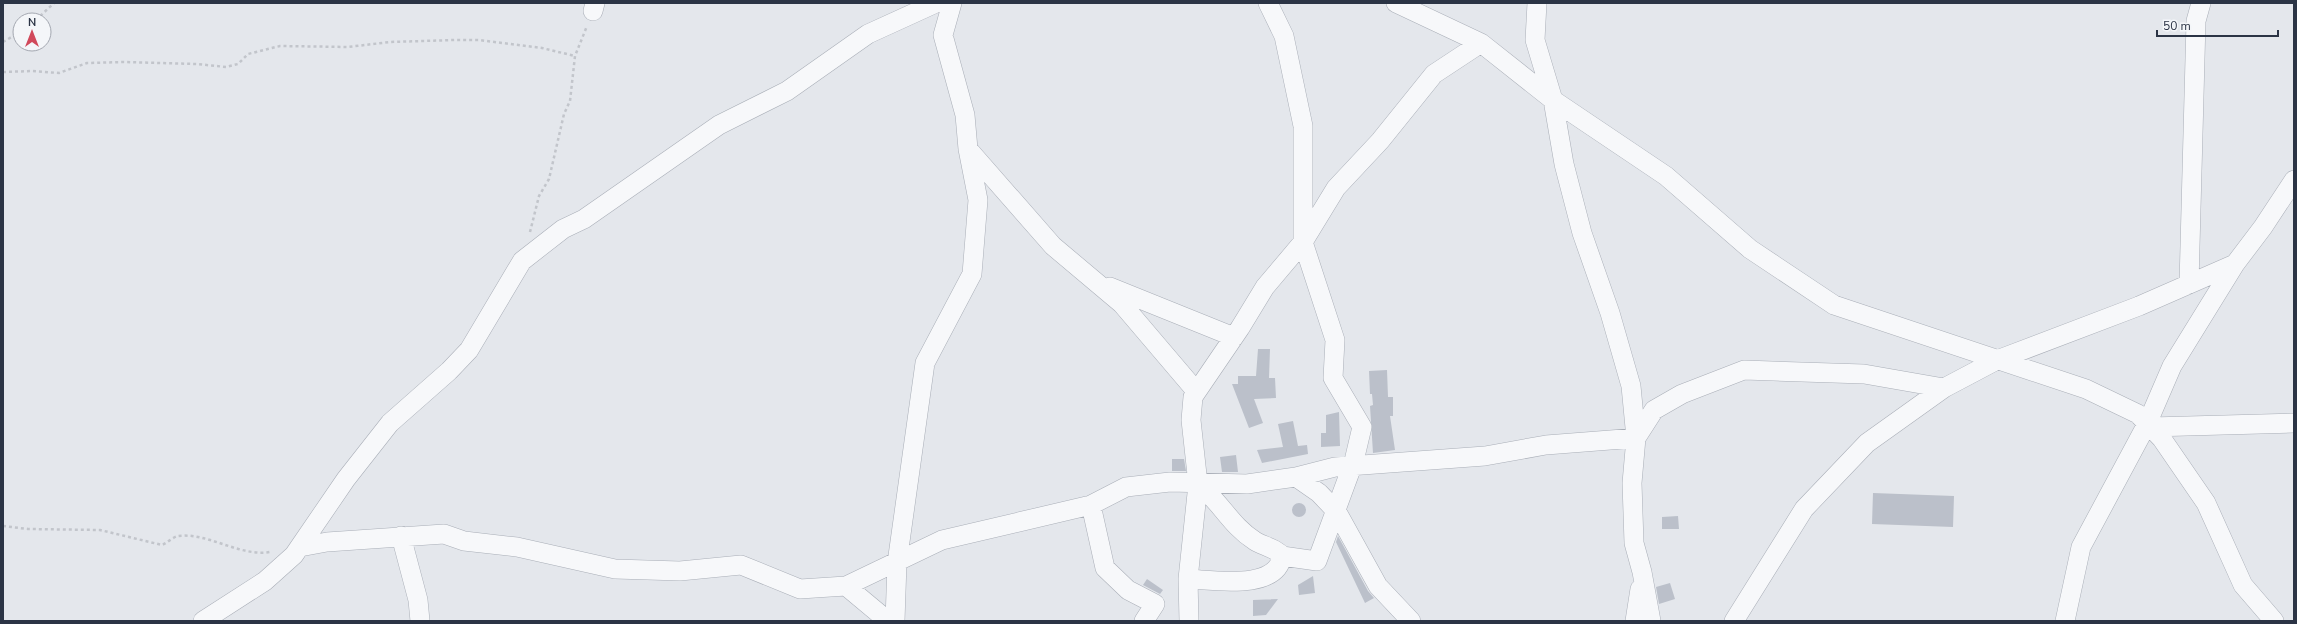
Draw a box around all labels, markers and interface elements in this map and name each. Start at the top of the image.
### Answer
north arrow [12,12,52,52]
scale bar [2157,12,2278,38]
text: N [28,15,36,30]
text: 50 m [2163,18,2191,34]

